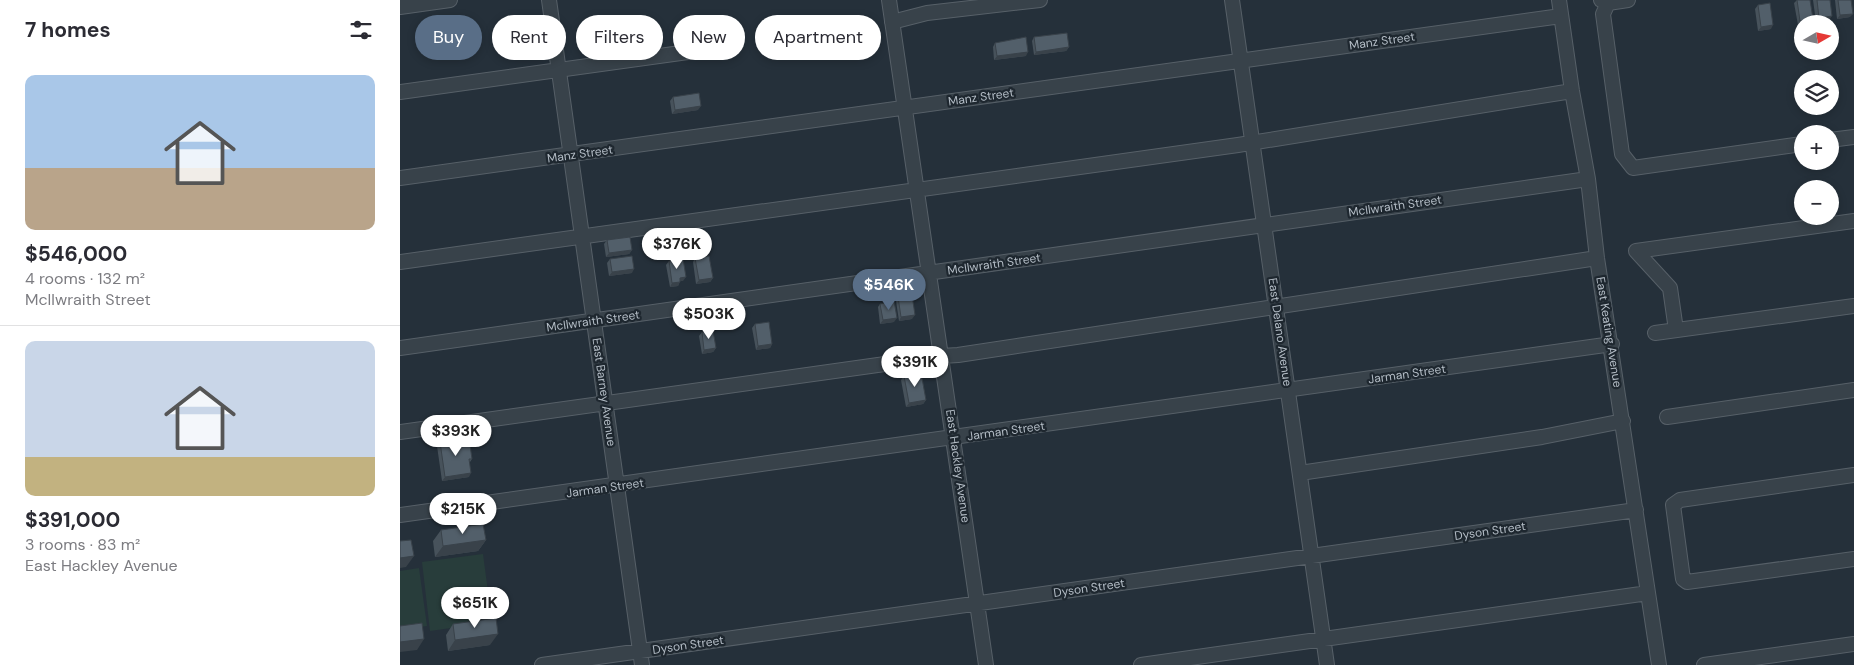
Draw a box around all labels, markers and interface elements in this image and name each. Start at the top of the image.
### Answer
chip: Buy [415,15,482,60]
chip: Rent [492,15,566,60]
chip: Filters [576,15,663,60]
chip: New [673,15,745,60]
chip: Apartment [755,15,881,60]
north arrow [1794,15,1839,60]
map controls [1794,15,1839,225]
text: 7 homes [25,16,111,44]
icon: filters [347,16,375,44]
street label: Manz Street [1348,28,1416,54]
button: layers [1794,70,1839,115]
street label: Manz Street [947,84,1015,110]
icon: home [155,108,245,198]
button: + [1794,125,1839,170]
street label: Manz Street [546,141,614,167]
button: − [1794,180,1839,225]
street label: McIlwraith Street [1347,191,1443,220]
pin: $376K [642,228,712,270]
text: $376K [653,233,701,254]
text: $546,000 [25,240,127,268]
street label: McIlwraith Street [946,249,1042,278]
text: 4 rooms · 132 m² [25,268,145,289]
pin: $546K [854,268,924,311]
text: $546K [864,274,914,295]
street label: East Keating Avenue [1592,275,1626,389]
street label: East Delano Avenue [1264,277,1296,387]
text: McIlwraith Street [25,289,151,310]
pin: $503K [674,298,744,340]
text: $503K [684,303,734,324]
street label: McIlwraith Street [545,306,641,335]
street label: East Barney Avenue [588,337,620,447]
pin: $391K [880,346,950,388]
text: $391K [892,351,938,372]
street label: Jarman Street [1367,361,1447,387]
icon: home [155,373,245,463]
street label: East Hackley Avenue [942,408,974,524]
pin: $393K [421,414,491,457]
street label: Jarman Street [966,418,1046,444]
text: $393K [431,420,481,441]
street label: Jarman Street [565,475,645,501]
pin: $215K [428,492,498,535]
text: $215K [440,498,486,519]
text: $391,000 [25,506,120,534]
street label: Dyson Street [1453,518,1527,544]
text: 3 rooms · 83 m² [25,534,140,555]
text: East Hackley Avenue [25,555,178,576]
street label: Dyson Street [1052,575,1126,601]
pin: $651K [440,586,510,629]
text: $651K [452,592,498,613]
street label: Dyson Street [651,632,725,658]

